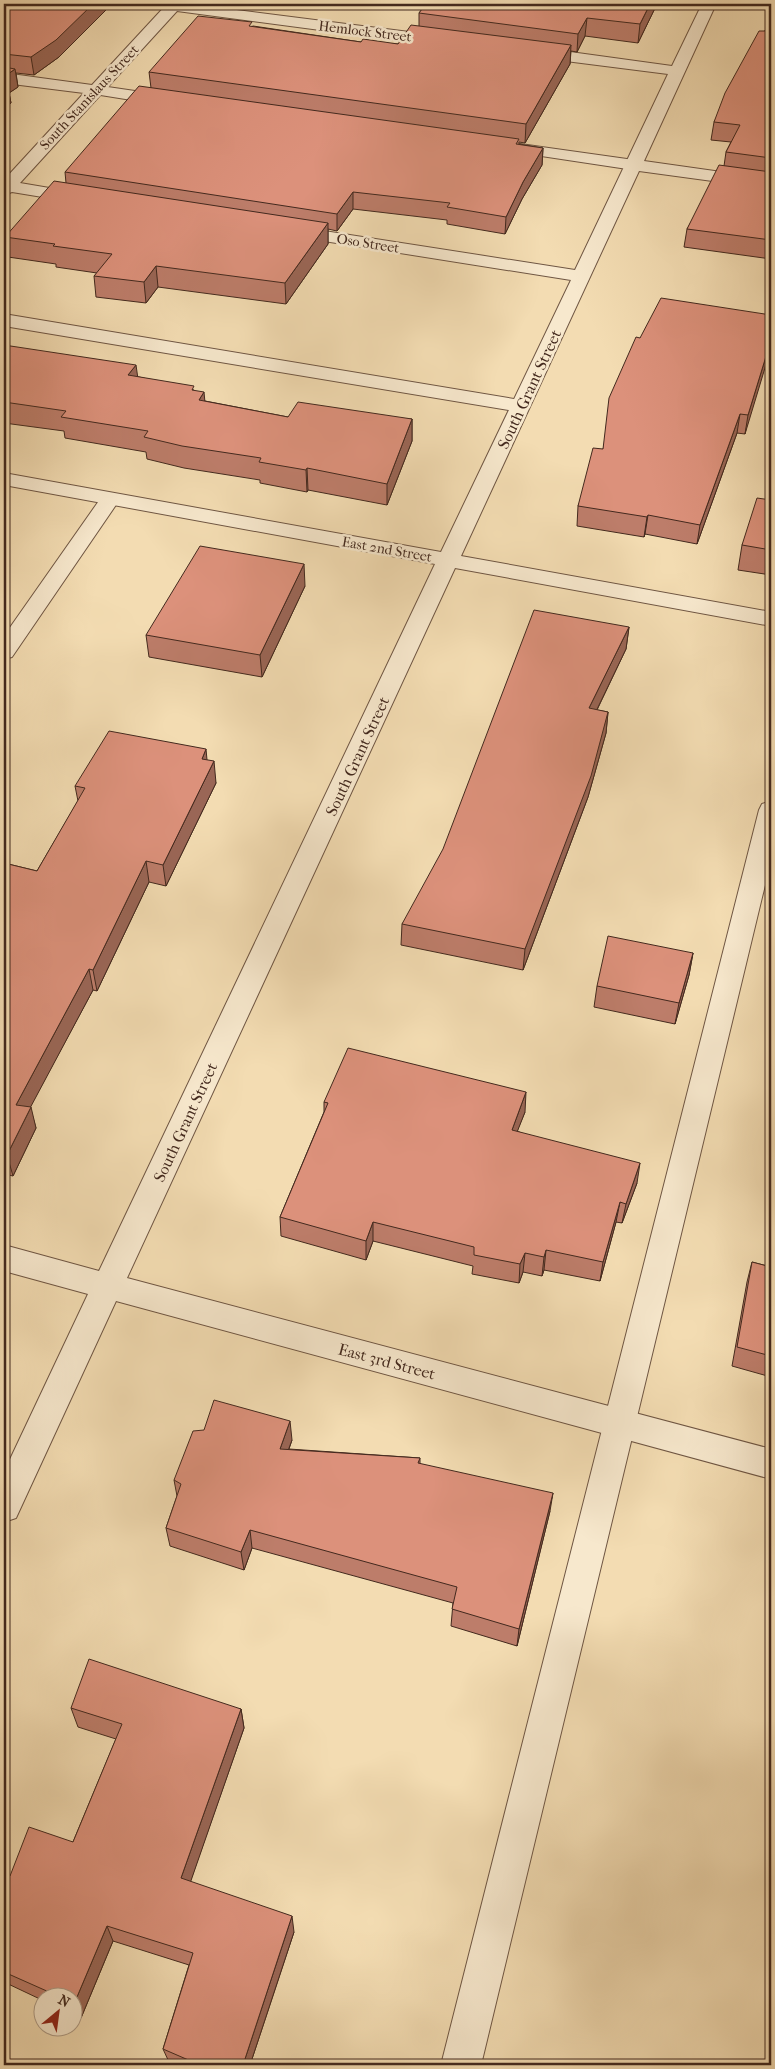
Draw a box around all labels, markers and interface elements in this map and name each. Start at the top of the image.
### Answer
street label: Hemlock Street [317,17,412,46]
street label: South Stanislaus Street [36,41,142,153]
street label: Oso Street [335,230,401,257]
street label: South Grant Street [493,326,566,452]
street label: East 2nd Street [341,533,433,566]
street label: South Grant Street [321,693,394,819]
street label: South Grant Street [149,1059,222,1185]
street label: East 3rd Street [336,1339,438,1384]
north arrow [32,1986,82,2036]
text: N [55,1991,73,2011]

